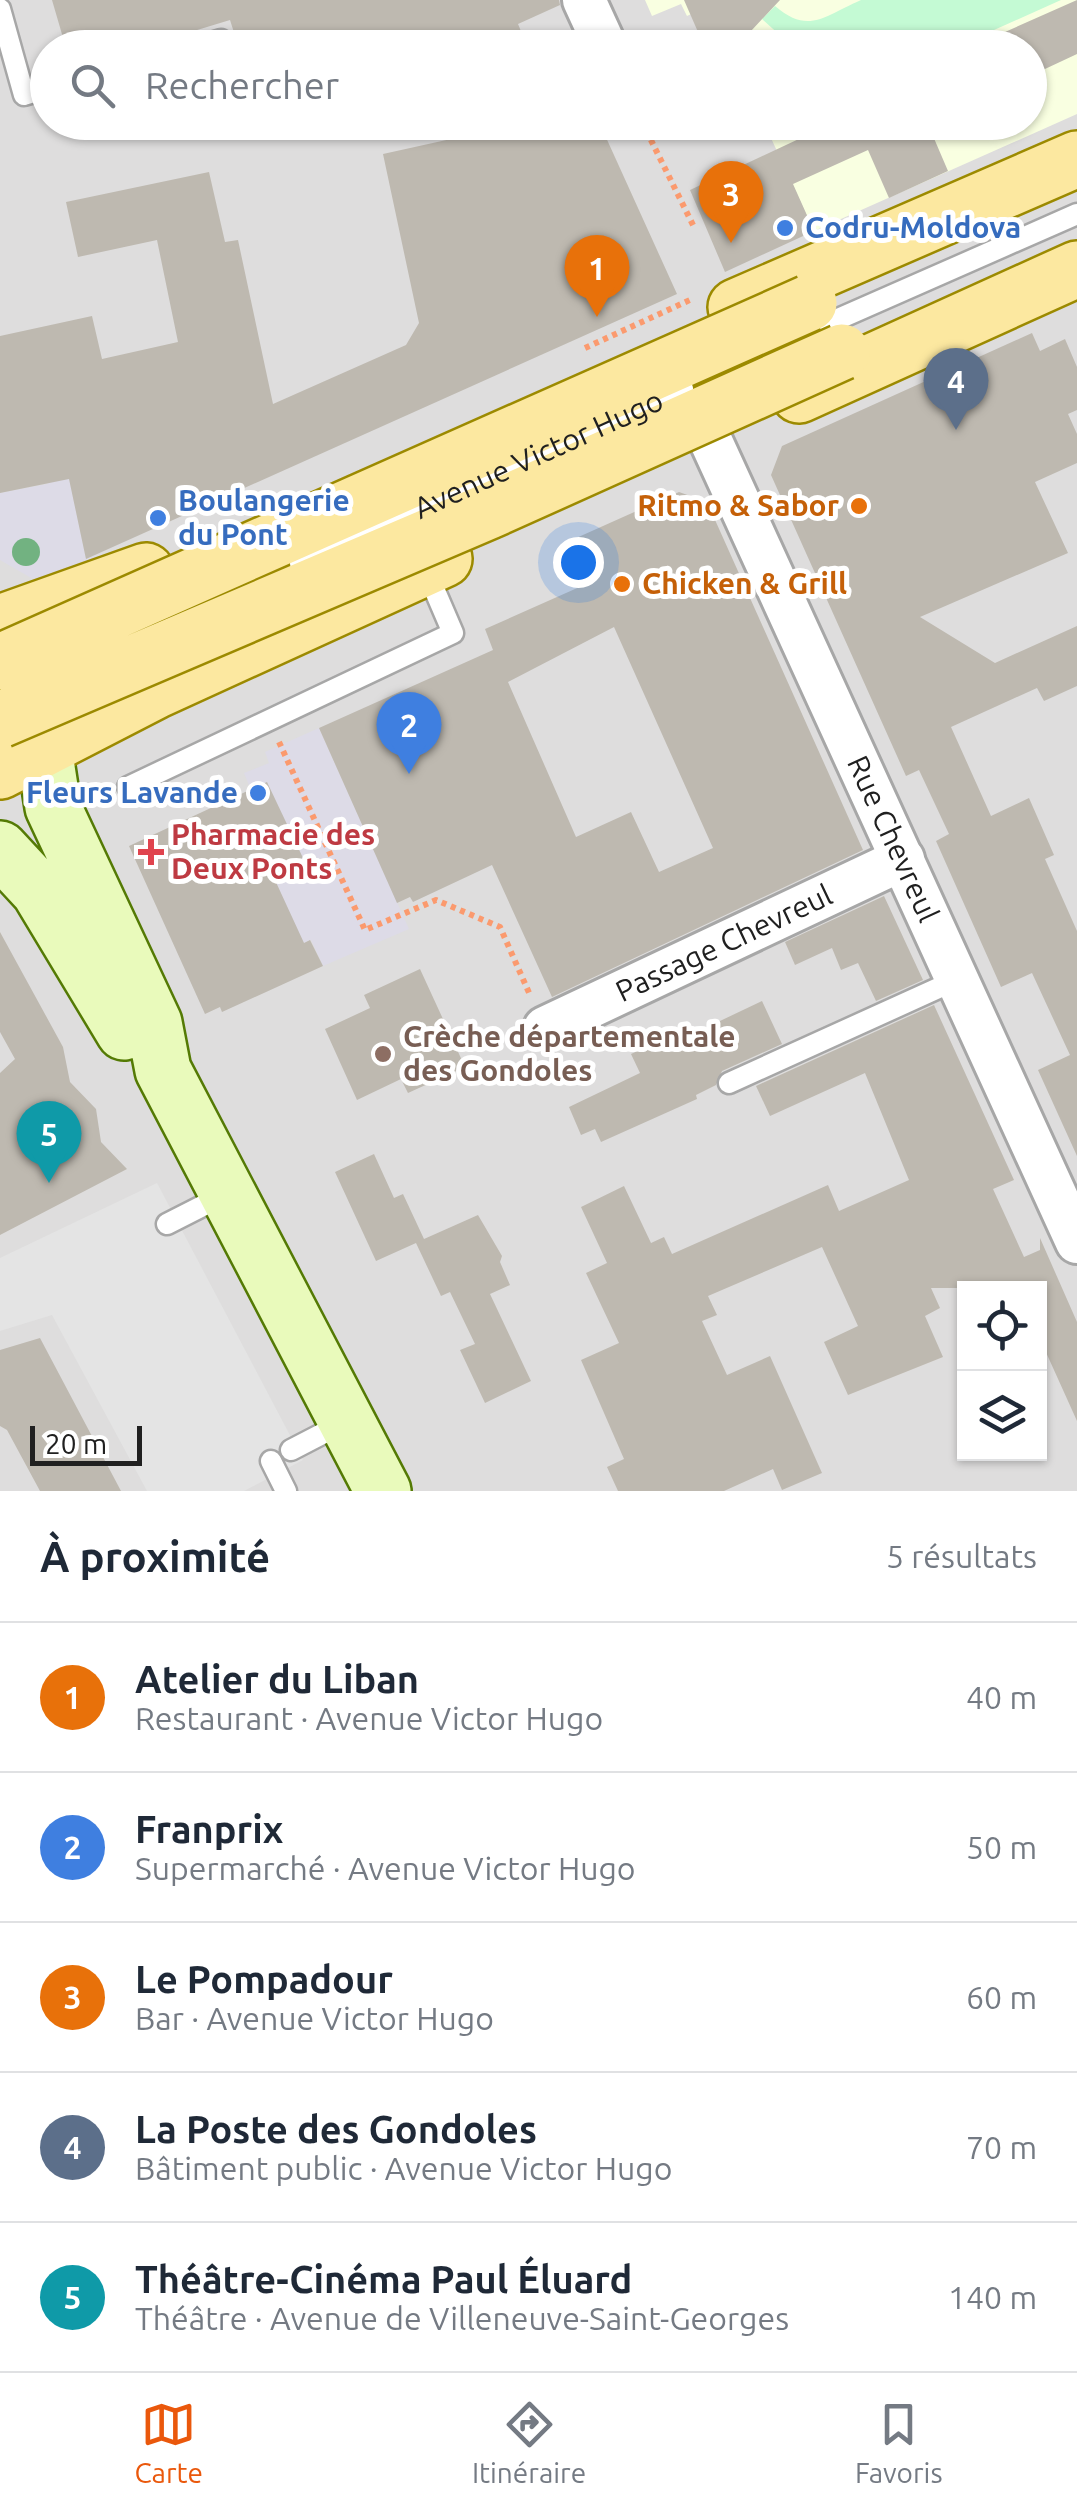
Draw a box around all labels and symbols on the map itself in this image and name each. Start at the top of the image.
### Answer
pin: 3 [698,160,764,243]
place label: Codru-Moldova [805,210,1021,244]
marker: Codru-Moldova [774,217,796,239]
pin: 1 [564,234,630,317]
pin: 4 [924,348,988,430]
street label: Avenue Victor Hugo [408,382,668,525]
place label: Boulangerie du Pont [178,483,350,551]
place label: Ritmo & Sabor [637,488,840,522]
marker: Ritmo & Sabor [848,495,870,517]
marker: Boulangerie du Pont [147,507,169,529]
your location [553,537,604,588]
place label: Chicken & Grill [642,566,847,600]
marker: Chicken & Grill [611,573,633,595]
pin: 2 [376,692,442,774]
street label: Rue Chevreul [841,750,946,927]
place label: Fleurs Lavande [26,775,238,809]
marker: Fleurs Lavande [247,782,269,804]
place label: Pharmacie des Deux Ponts [171,817,375,885]
marker: Pharmacie des Deux Ponts [140,841,162,863]
street label: Passage Chevreul [610,877,837,1008]
place label: Crèche départementale des Gondoles [403,1019,736,1087]
marker: Crèche départementale des Gondoles [372,1043,394,1065]
pin: 5 [17,1100,82,1183]
scale bar [30,1421,142,1466]

